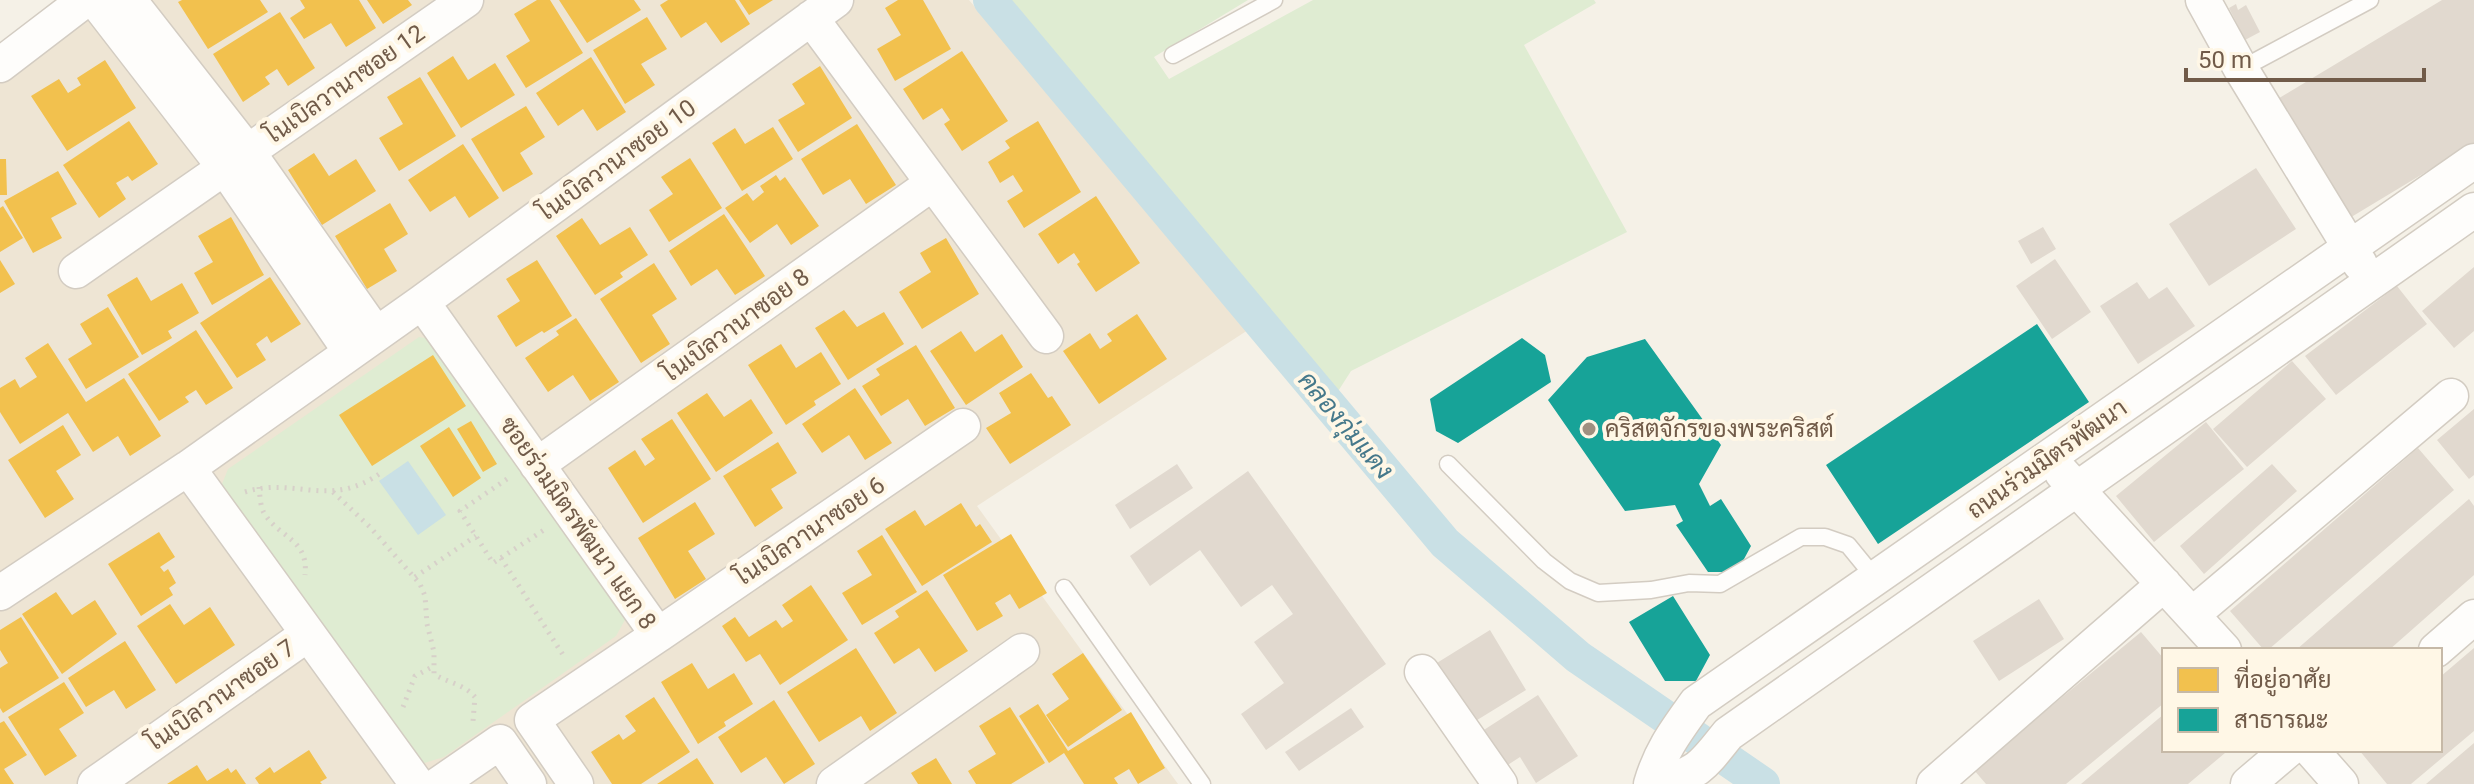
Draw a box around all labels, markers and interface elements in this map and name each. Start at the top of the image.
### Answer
street label: โนเบิลวานาซอย 12 [257,17,430,150]
scale bar [2186,32,2424,82]
text: 50 m [2198,46,2252,74]
street label: โนเบิลวานาซอย 10 [530,92,701,228]
street label: โนเบิลวานาซอย 8 [655,261,815,389]
water label: คลองกุ่มแดง [1290,365,1400,487]
street label: ถนนร่วมมิตรพัฒนา [1962,394,2132,524]
street label: ซอยร่วมมิตรพัฒนา แยก 8 [494,411,662,635]
place label: คริสตจักรของพระคริสต์ [1605,413,1834,443]
marker: คริสตจักรของพระคริสต์ [1580,420,1598,438]
street label: โนเบิลวานาซอย 6 [727,469,890,592]
street label: โนเบิลวานาซอย 7 [139,632,300,758]
legend [2162,648,2442,752]
text: ที่อยู่อาศัย [2234,659,2332,697]
text: สาธารณะ [2234,706,2329,734]

